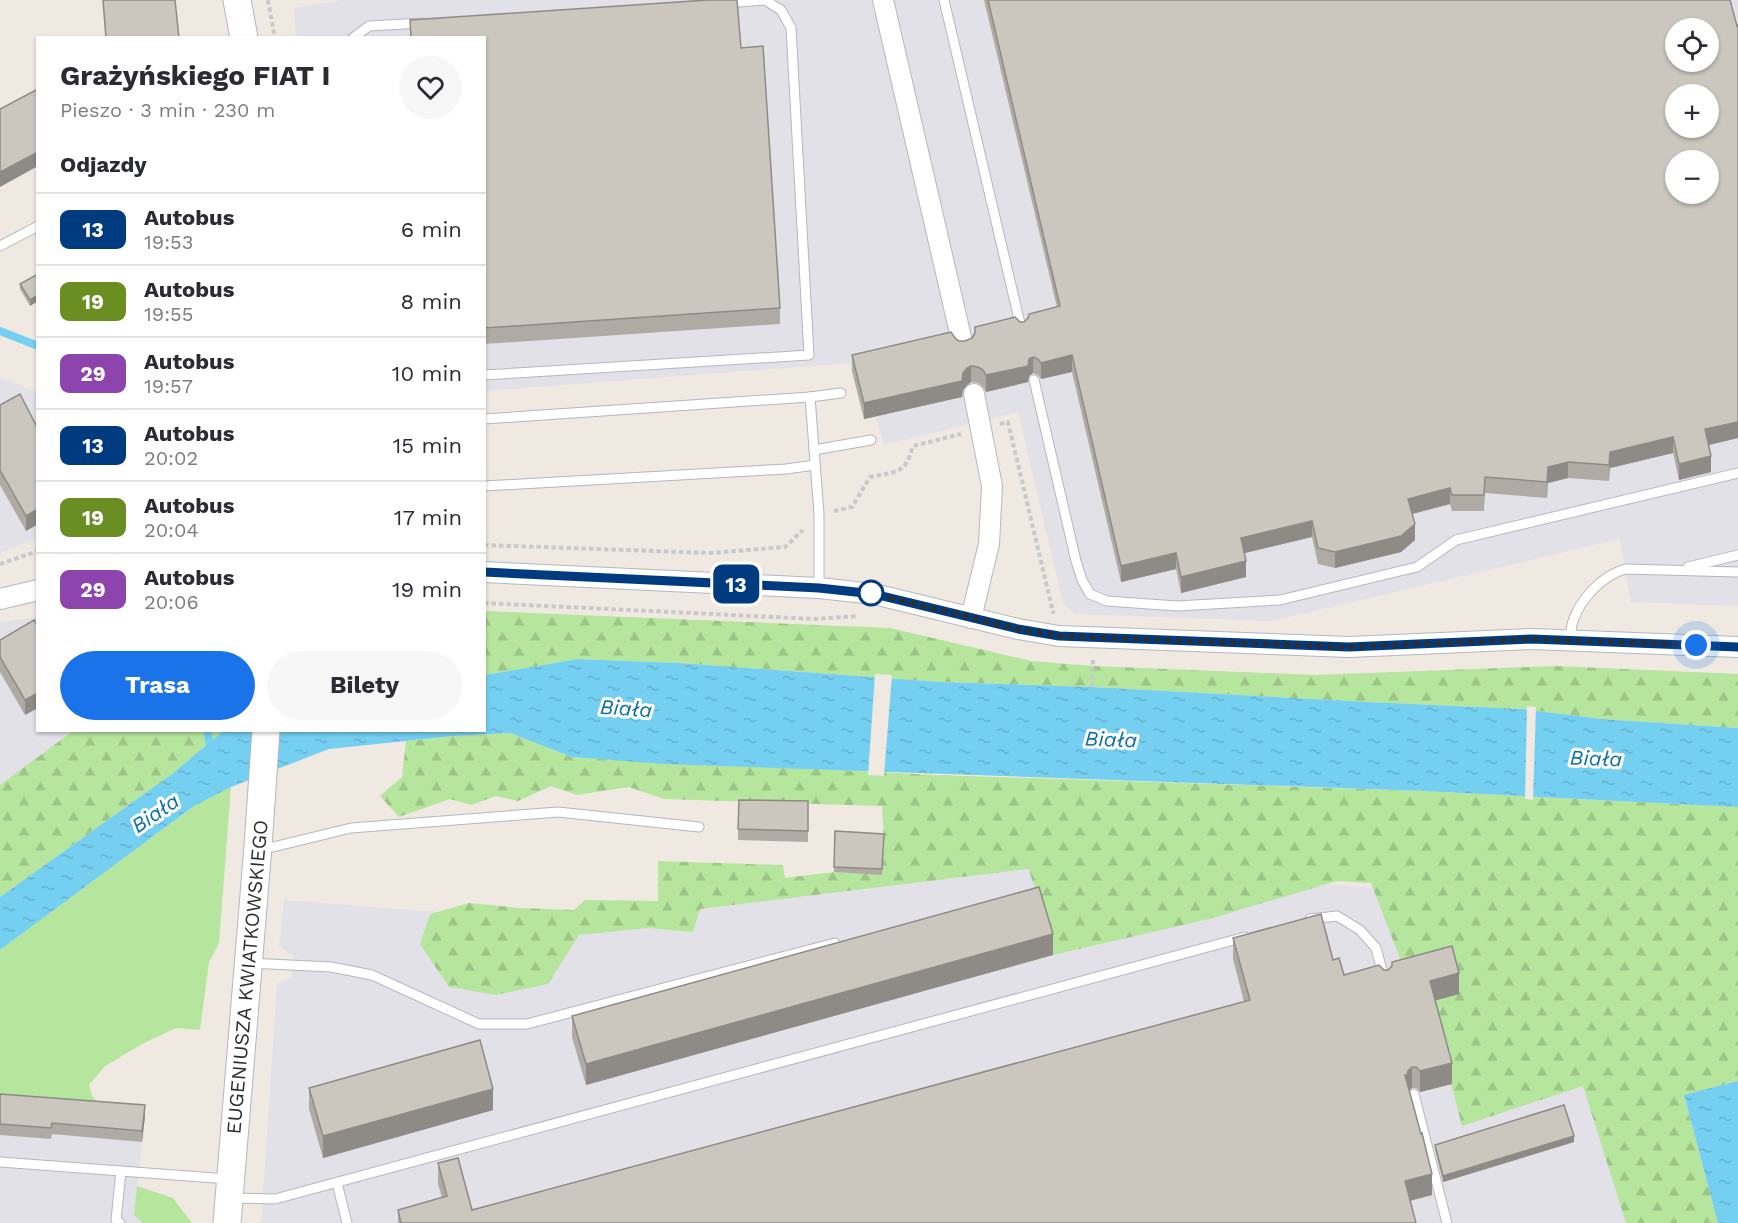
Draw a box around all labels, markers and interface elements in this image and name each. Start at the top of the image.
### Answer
map controls [1665,18,1719,204]
button: locate [1665,18,1719,72]
button: heart [399,56,462,119]
text: Grażyńskiego FIAT I [60,59,330,92]
button: + [1665,84,1719,138]
text: Pieszo · 3 min · 230 m [60,98,275,122]
button: − [1665,150,1719,204]
text: Odjazdy [60,152,147,177]
text: Autobus [144,205,234,230]
text: 13 [82,217,104,242]
text: 6 min [401,217,462,242]
text: 19:53 [144,230,193,254]
text: Autobus [144,277,234,302]
text: 19 [82,289,104,314]
text: 8 min [401,289,462,314]
text: 19:55 [144,302,193,326]
text: Autobus [144,349,234,374]
text: 29 [80,361,106,386]
text: 10 min [392,361,462,386]
text: 19:57 [144,374,193,398]
text: Autobus [144,421,234,446]
text: 13 [82,433,104,458]
text: 15 min [393,433,462,458]
text: 20:02 [144,446,198,470]
text: Autobus [144,493,234,518]
text: 19 [82,505,104,530]
text: 17 min [394,505,462,530]
text: 20:04 [144,518,199,542]
line badge: 13 [709,564,763,604]
text: Autobus [144,565,234,590]
text: 13 [725,572,747,597]
text: 29 [80,577,106,602]
text: 19 min [392,577,462,602]
unlabelled marker [858,580,884,606]
text: 20:06 [144,590,199,614]
your location [1681,630,1711,660]
button: Trasa [60,651,255,720]
button: Bilety [267,651,462,720]
water label: Biała [599,694,653,722]
water label: Biała [1084,726,1138,752]
water label: Biała [1569,745,1623,771]
water label: Biała [126,788,184,838]
street label: EUGENIUSZA KWIATKOWSKIEGO [221,819,273,1135]

